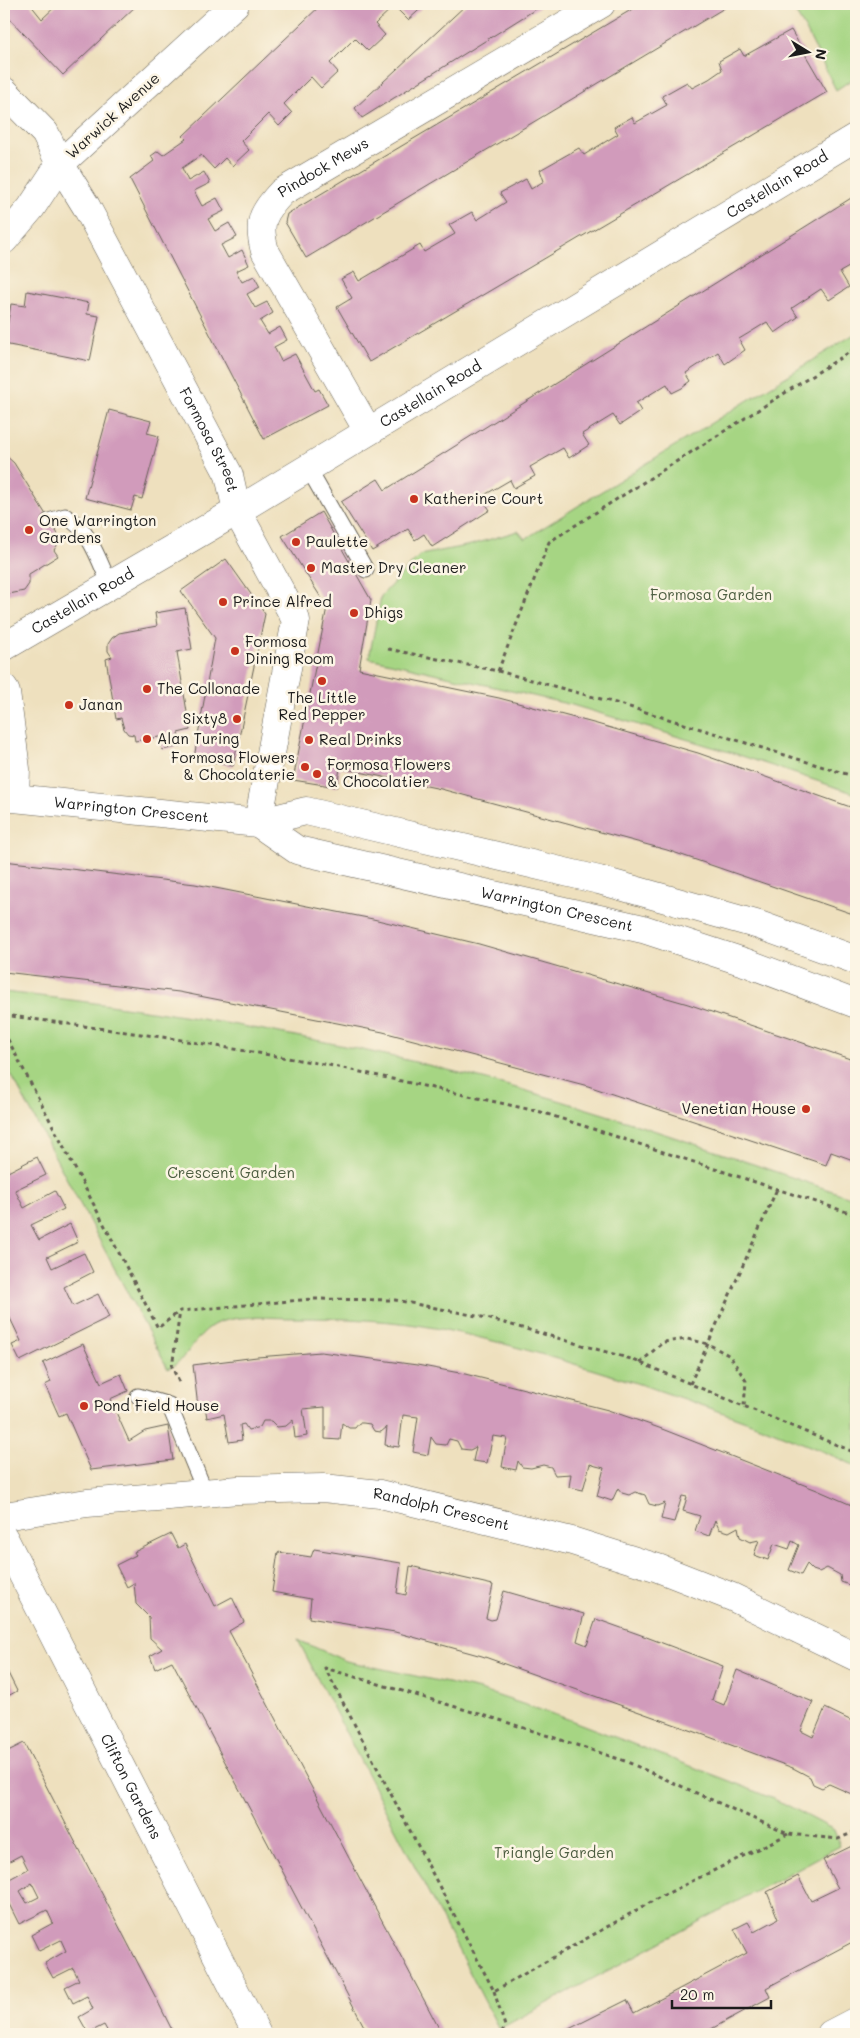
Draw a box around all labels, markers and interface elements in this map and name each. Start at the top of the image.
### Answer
north arrow [782,28,832,78]
text: N [811,47,832,61]
street label: Warwick Avenue [61,68,164,163]
street label: Pindock Mews [274,132,372,201]
street label: Castellain Road [722,145,831,222]
street label: Castellain Road [376,355,485,432]
street label: Formosa Street [175,384,243,494]
place label: Katherine Court [424,488,543,508]
marker: Katherine Court [408,493,420,505]
place label: One Warrington Gardens [39,510,156,547]
marker: One Warrington Gardens [23,524,35,536]
place label: Paulette [306,531,368,551]
marker: Paulette [290,536,302,548]
place label: Master Dry Cleaner [321,557,467,577]
marker: Master Dry Cleaner [305,562,317,574]
street label: Castellain Road [27,563,137,638]
park label: Formosa Garden [650,584,772,604]
place label: Prince Alfred [233,591,332,611]
marker: Prince Alfred [217,596,229,608]
place label: Dhigs [364,602,403,622]
marker: Dhigs [348,607,360,619]
place label: Formosa Dining Room [245,631,334,668]
marker: Formosa Dining Room [229,645,241,657]
marker: The Little Red Pepper [316,675,328,687]
place label: The Collonade [157,678,260,698]
marker: The Collonade [141,683,153,695]
place label: The Little Red Pepper [279,687,366,724]
place label: Janan [79,694,123,714]
marker: Janan [63,699,75,711]
place label: Sixty8 [183,708,227,728]
marker: Sixty8 [231,713,243,725]
place label: Alan Turing [157,728,240,748]
place label: Real Drinks [319,729,402,749]
marker: Alan Turing [141,733,153,745]
marker: Real Drinks [303,734,315,746]
place label: Formosa Flowers & Chocolaterie [171,747,295,784]
place label: Formosa Flowers & Chocolatier [327,754,451,791]
marker: Formosa Flowers & Chocolaterie [299,761,311,773]
marker: Formosa Flowers & Chocolatier [311,768,323,780]
street label: Warrington Crescent [53,791,210,827]
street label: Warrington Crescent [479,881,635,935]
place label: Venetian House [681,1098,796,1118]
marker: Venetian House [800,1103,812,1115]
park label: Crescent Garden [167,1162,295,1182]
place label: Pond Field House [94,1395,219,1415]
marker: Pond Field House [78,1400,90,1412]
street label: Randolph Crescent [372,1482,512,1534]
street label: Clifton Gardens [96,1730,167,1842]
park label: Triangle Garden [494,1842,614,1862]
scale bar [672,1978,771,2010]
text: 20 m [680,1984,714,2004]

